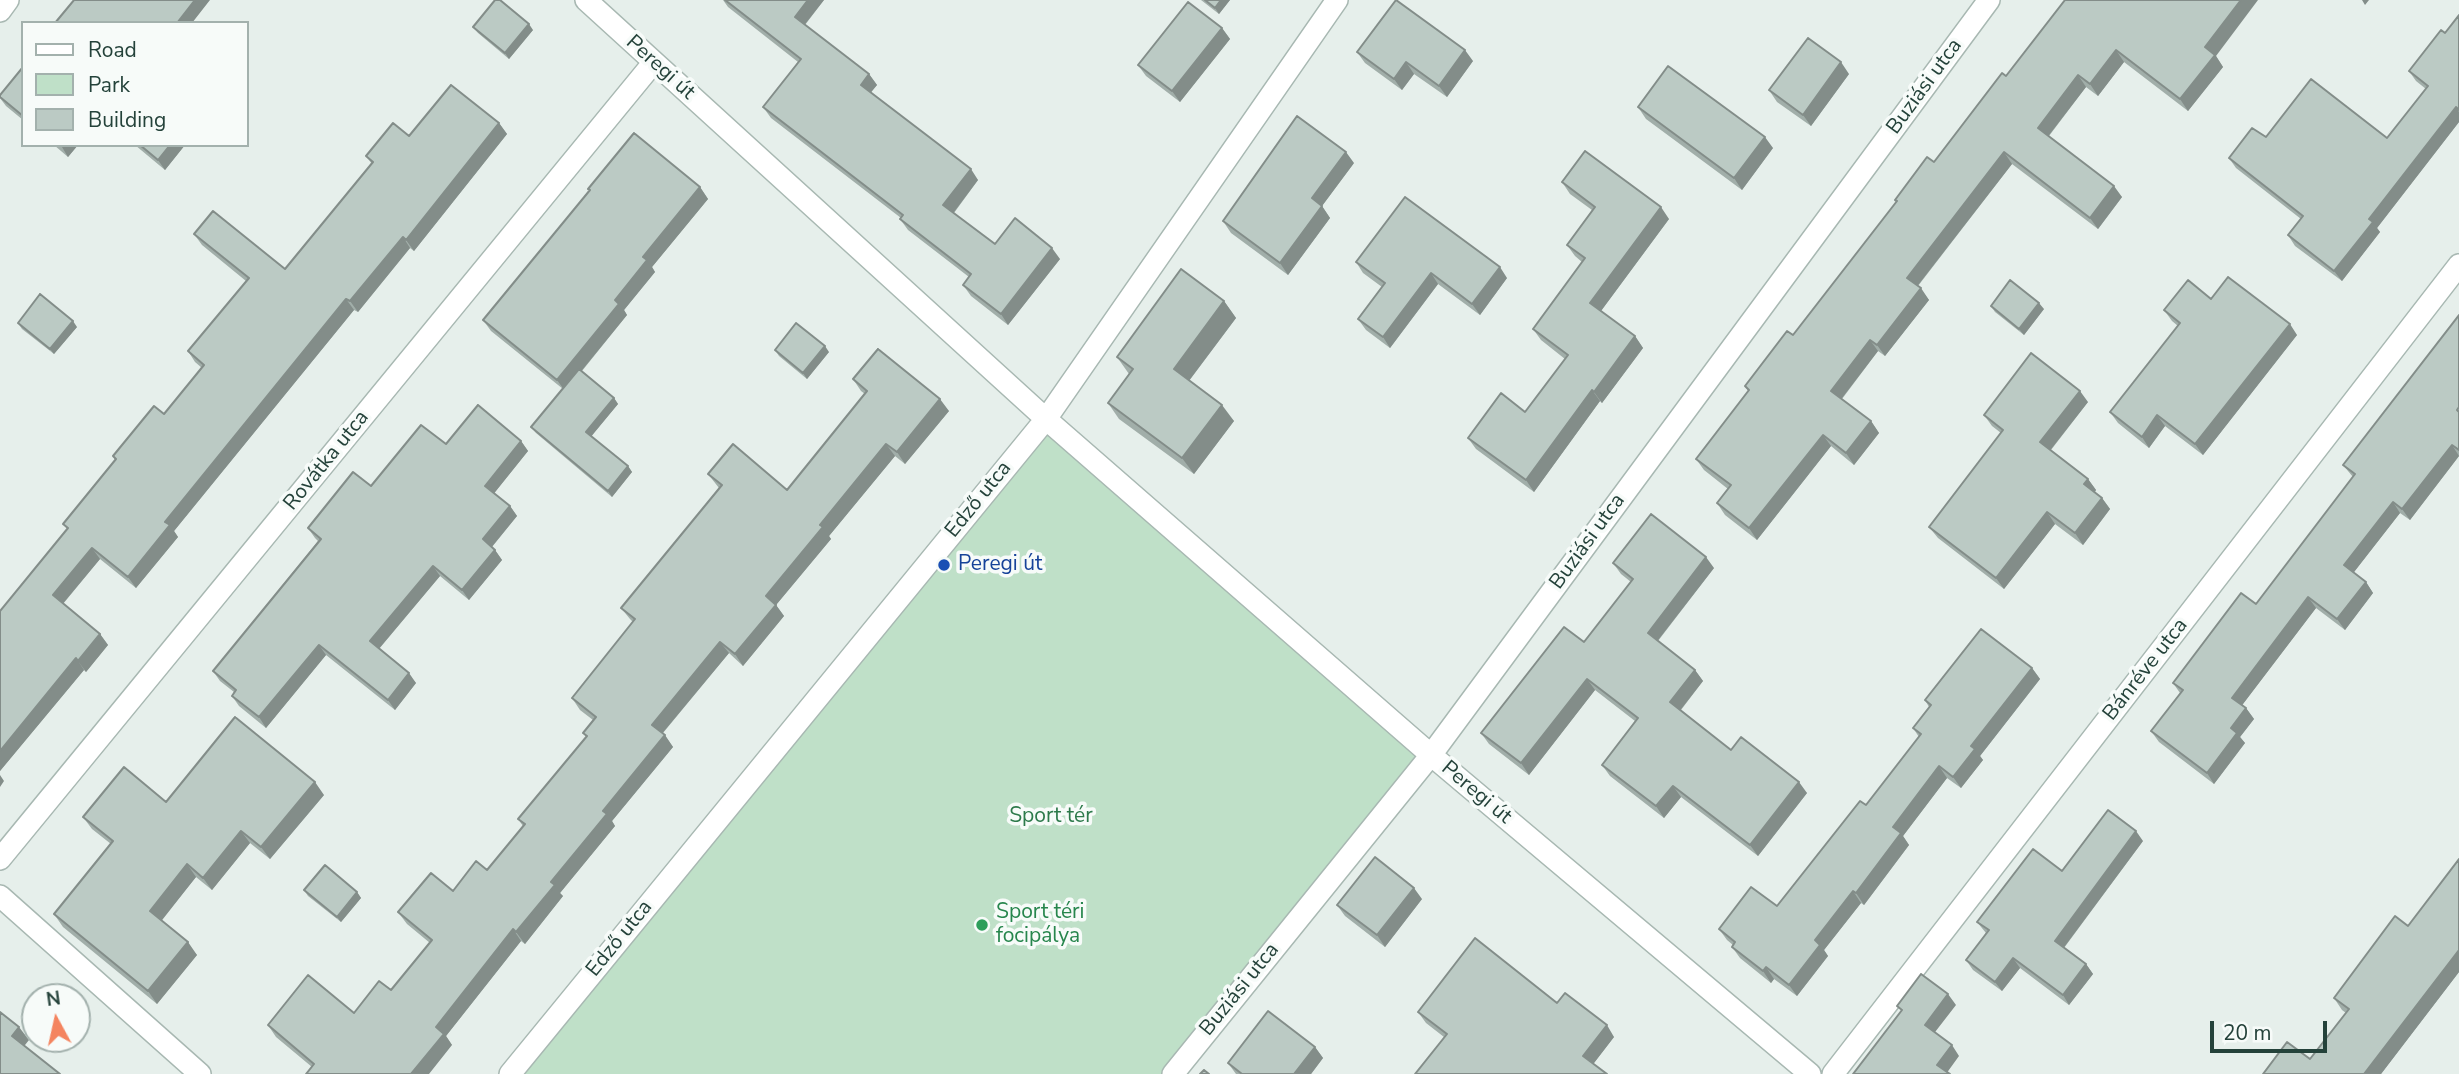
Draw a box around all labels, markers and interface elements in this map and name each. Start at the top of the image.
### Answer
legend [21,21,248,147]
street label: Peregi út [620,30,700,106]
street label: Buziási utca [1882,34,1968,140]
text: Road [88,36,137,64]
text: Park [88,71,130,99]
text: Building [88,106,166,134]
street label: Rovátka utca [279,406,375,516]
street label: Edző utca [941,457,1017,543]
street label: Buziási utca [1545,489,1631,595]
place label: Peregi út [958,552,1042,578]
marker: Peregi út [936,557,952,573]
street label: Bánréve utca [2098,614,2194,726]
street label: Peregi út [1436,756,1516,830]
park label: Sport tér [1009,804,1093,830]
street label: Edző utca [582,896,658,982]
place label: Sport téri focipálya [996,900,1084,950]
marker: Sport téri focipálya [974,917,990,933]
street label: Buziási utca [1195,939,1285,1041]
north arrow [21,983,91,1053]
text: N [45,985,62,1013]
scale bar [2214,1007,2331,1052]
text: 20 m [2223,1019,2272,1047]

